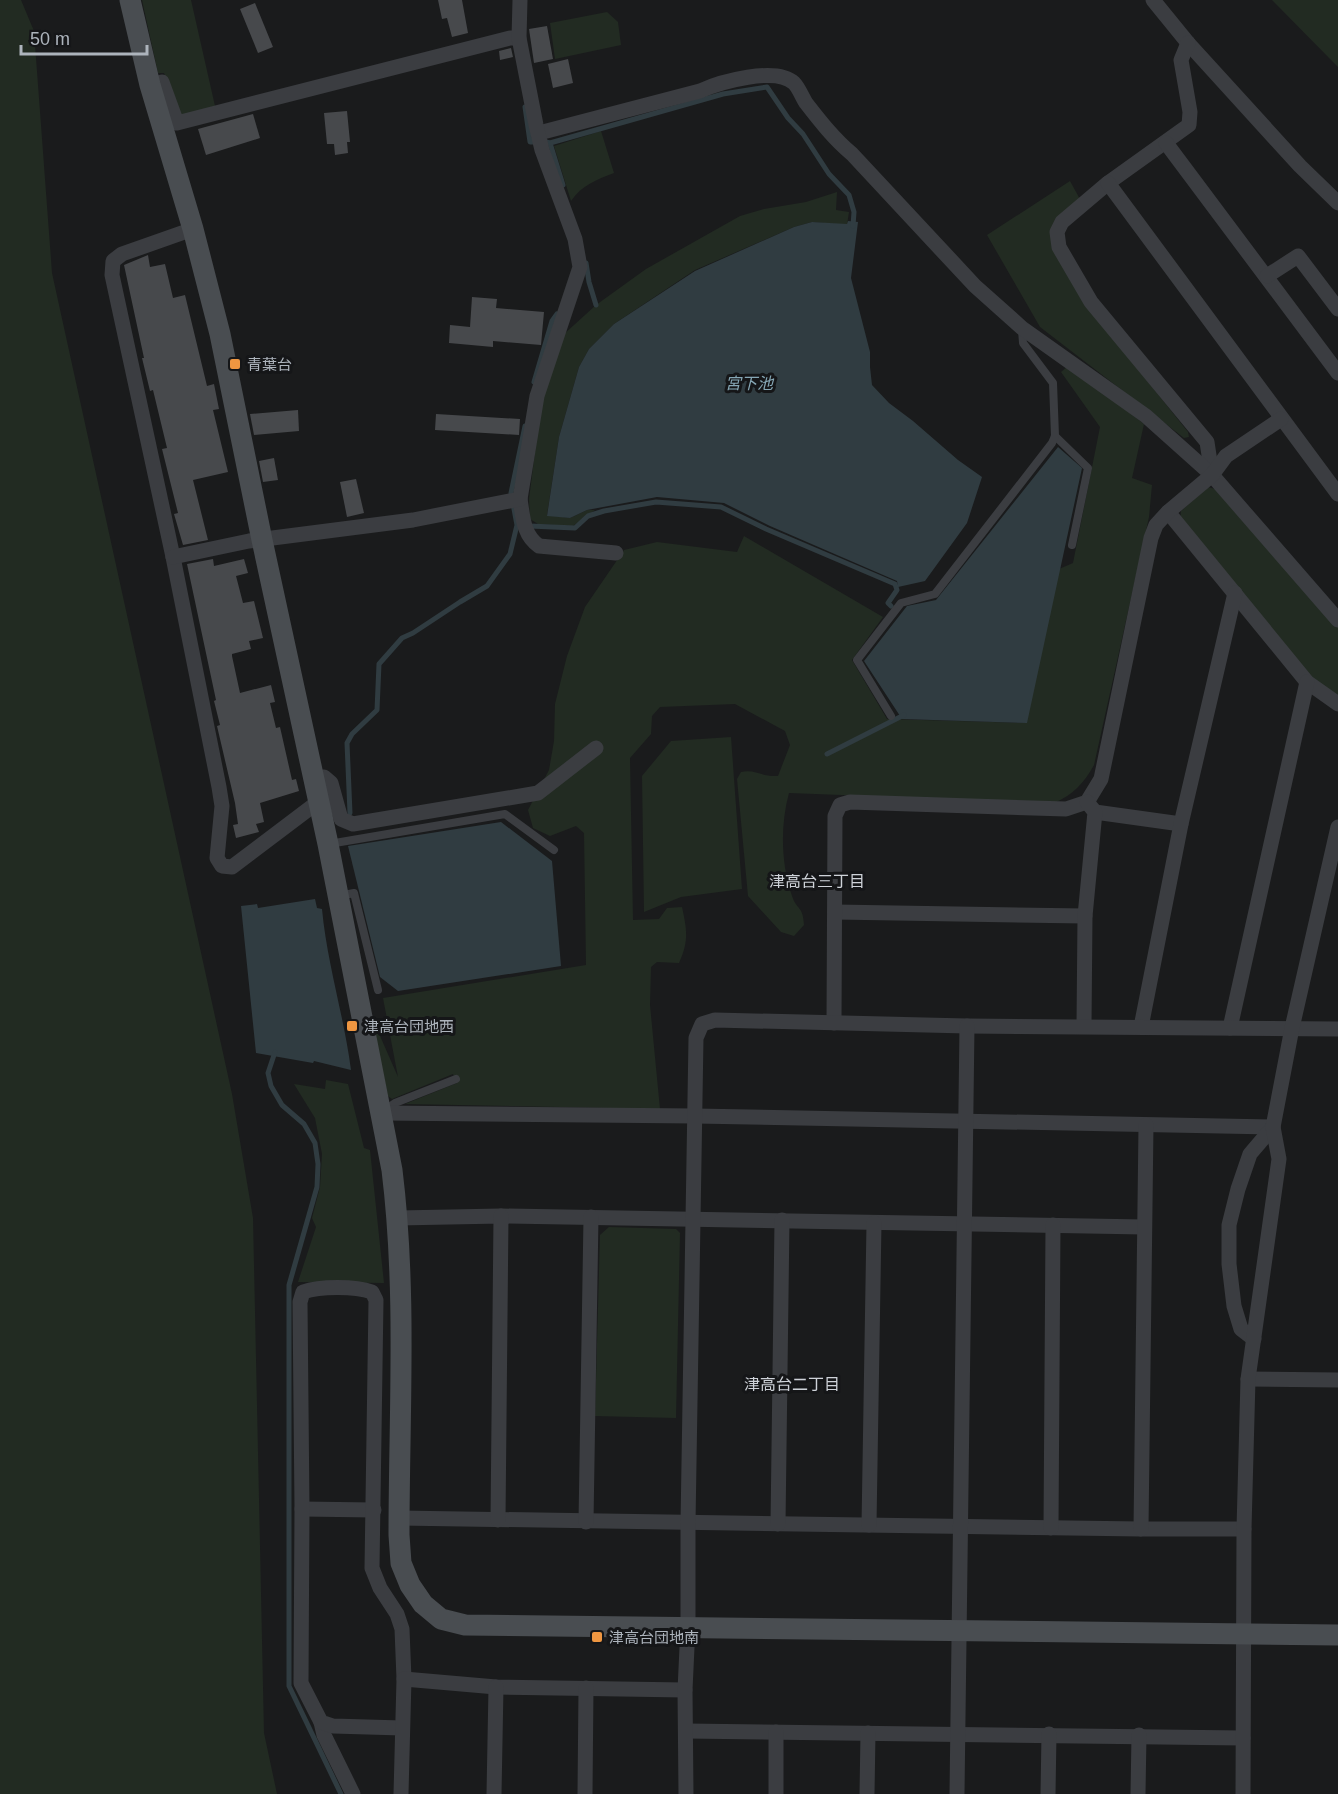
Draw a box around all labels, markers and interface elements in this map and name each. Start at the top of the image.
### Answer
scale bar [21,18,147,56]
text: 50 m [30,29,70,49]
place label: 青葉台 [247,356,292,373]
marker: 青葉台 [228,357,242,371]
water label: 宮下池 [725,375,775,392]
district label: 津高台三丁目 [769,873,865,890]
place label: 津高台団地西 [364,1018,454,1035]
marker: 津高台団地西 [345,1019,359,1033]
district label: 津高台二丁目 [744,1376,840,1393]
place label: 津高台団地南 [609,1629,699,1646]
marker: 津高台団地南 [590,1630,604,1644]

